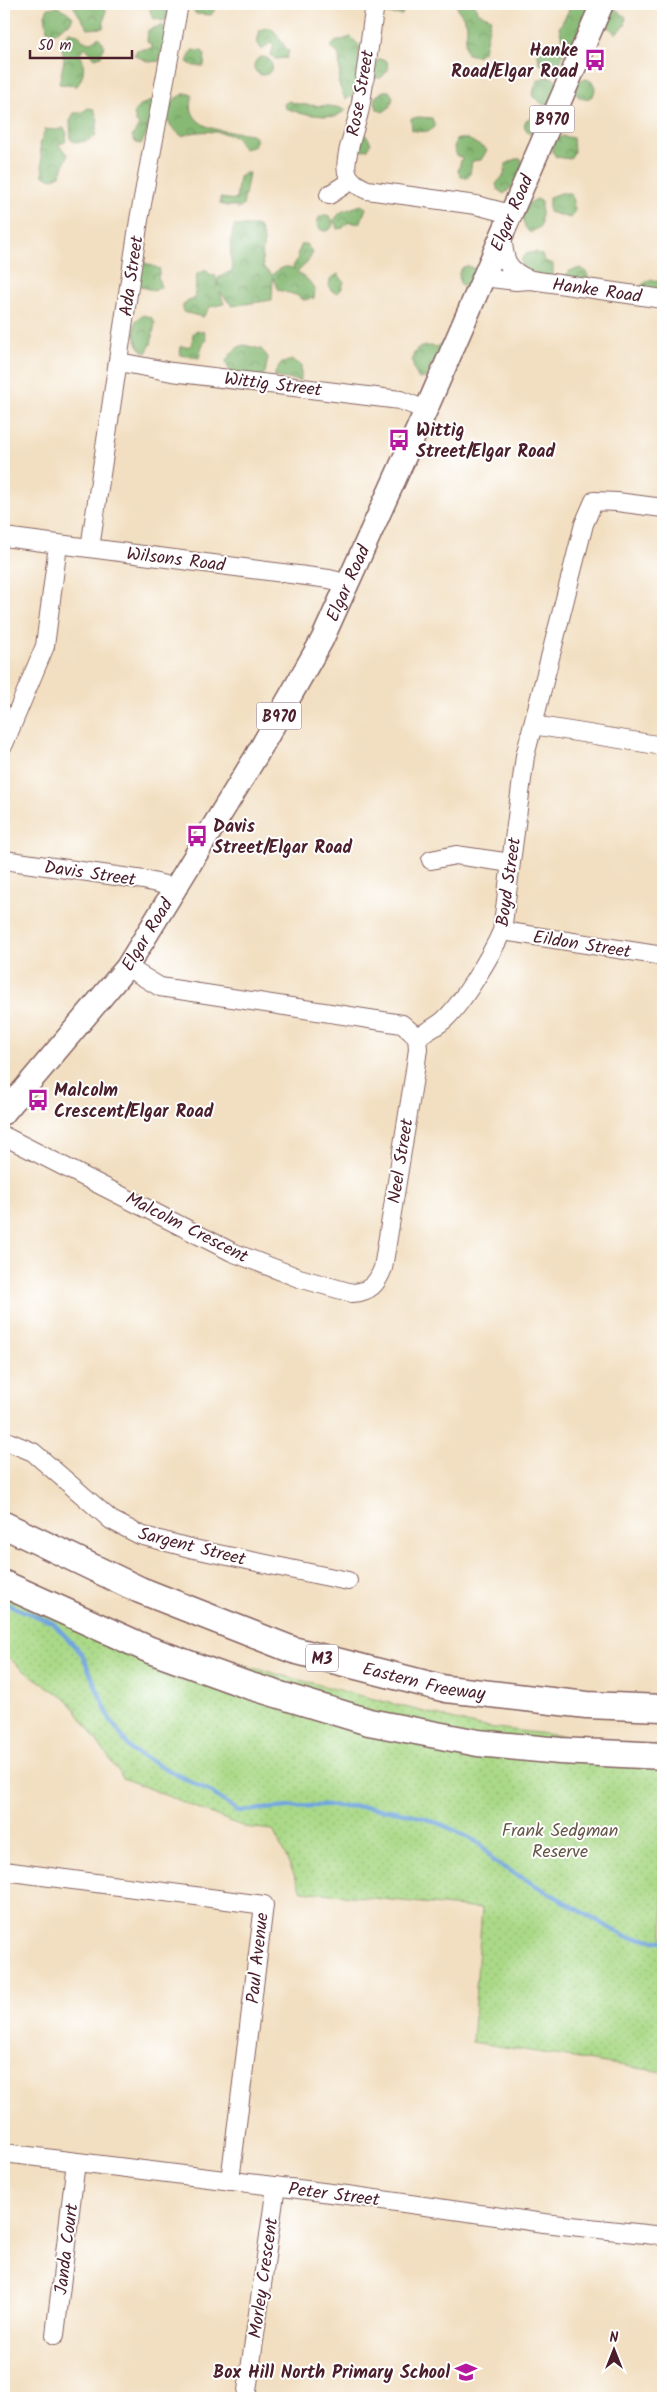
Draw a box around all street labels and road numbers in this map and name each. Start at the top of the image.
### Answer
street label: Rose Street [340,47,384,139]
road number: B970 [530,106,574,132]
street label: Elgar Road [483,169,543,256]
street label: Ada Street [112,233,153,318]
street label: Hanke Road [550,271,644,312]
street label: Wittig Street [222,365,324,406]
street label: Wilsons Road [125,540,228,581]
street label: Elgar Road [319,540,379,627]
road number: B970 [256,702,302,729]
street label: Boyd Street [489,835,530,929]
street label: Davis Street [42,854,139,895]
street label: Elgar Road [115,892,182,978]
street label: Eildon Street [531,923,634,968]
street label: Neel Street [380,1116,423,1206]
street label: Malcolm Crescent [120,1185,254,1272]
street label: Sargent Street [135,1520,250,1575]
road number: M3 [306,1645,338,1672]
street label: Eastern Freeway [359,1655,487,1709]
street label: Paul Avenue [239,1911,278,2005]
street label: Peter Street [287,2176,382,2216]
street label: Janda Court [48,2201,88,2296]
street label: Morley Crescent [242,2215,287,2340]

